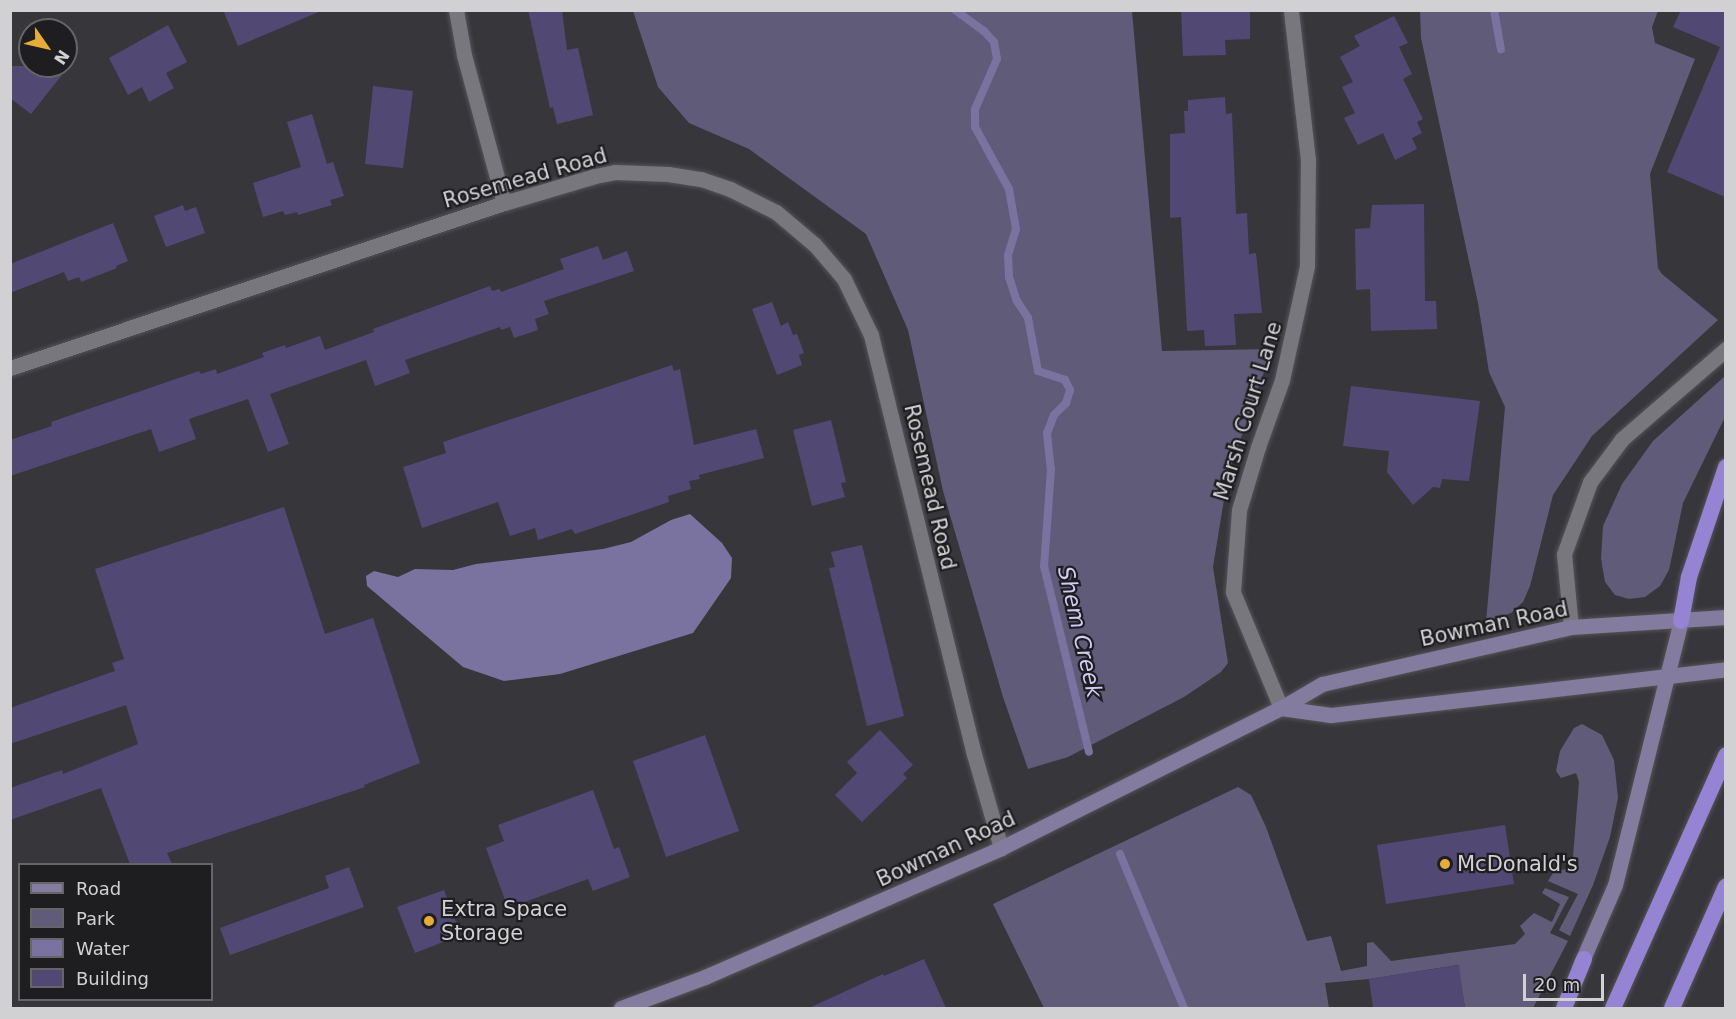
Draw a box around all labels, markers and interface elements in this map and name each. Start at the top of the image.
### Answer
north arrow [18,18,78,78]
text: N [50,46,73,68]
street label: Rosemead Road [440,143,610,213]
street label: Marsh Court Lane [1209,319,1287,503]
street label: Rosemead Road [899,402,961,572]
water label: Shem Creek [1052,564,1108,700]
street label: Bowman Road [1418,596,1570,652]
street label: Bowman Road [873,806,1019,892]
place label: McDonald's [1457,851,1578,877]
marker: McDonald's [1438,857,1452,871]
legend [18,863,213,1001]
text: Road [76,878,121,899]
place label: Extra Space Storage [441,896,567,946]
text: Park [76,908,115,929]
marker: Extra Space Storage [422,914,436,928]
text: Water [76,938,129,959]
scale bar [1526,962,1607,1000]
text: Building [76,968,149,989]
text: 20 m [1534,974,1580,995]

